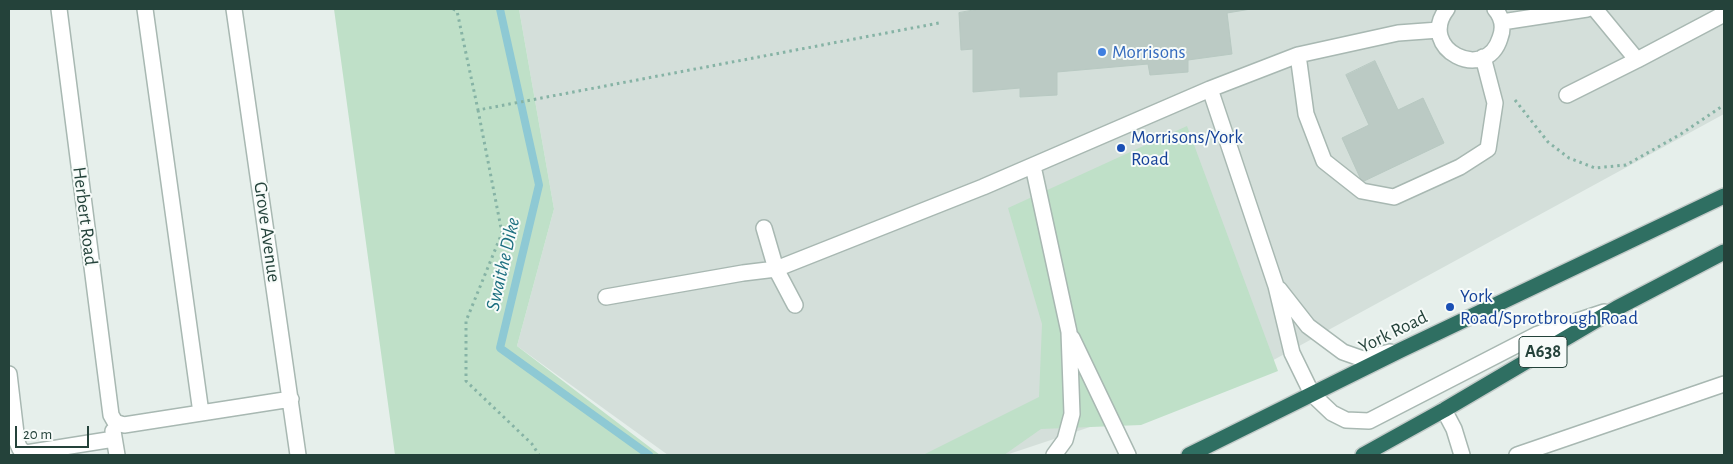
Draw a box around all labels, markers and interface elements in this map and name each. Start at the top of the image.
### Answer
place label: Morrisons [1112,41,1186,63]
marker: Morrisons [1096,46,1108,58]
place label: Morrisons/York Road [1131,126,1243,170]
marker: Morrisons/York Road [1115,142,1127,154]
street label: Herbert Road [68,165,102,267]
street label: Grove Avenue [249,180,285,284]
water label: Swaithe Dike [481,215,525,313]
place label: York Road/Sprotbrough Road [1460,285,1638,329]
marker: York Road/Sprotbrough Road [1444,301,1456,313]
street label: York Road [1355,306,1431,358]
road number: A638 [1519,337,1567,368]
scale bar [18,416,91,448]
text: 20 m [23,427,52,442]

